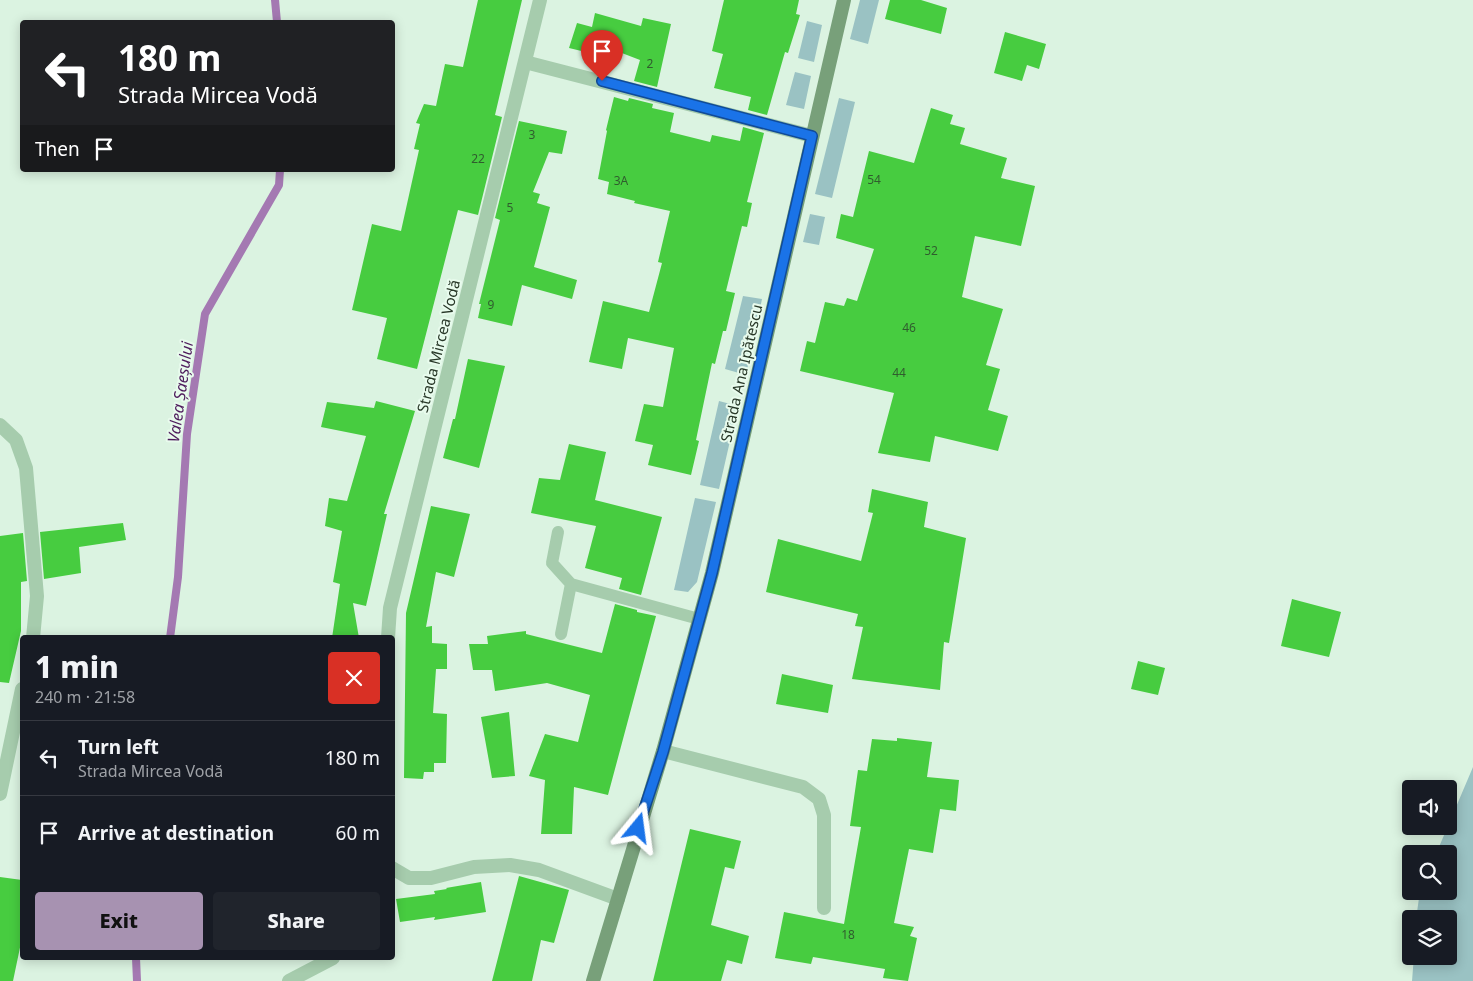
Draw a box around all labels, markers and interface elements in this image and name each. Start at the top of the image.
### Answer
pin [581,30,623,81]
text: 180 m [118,34,221,81]
icon: arrive [588,37,616,65]
icon: left [35,40,100,105]
house number: 2 [647,55,654,72]
text: Strada Mircea Vodă [118,79,318,109]
house number: 3 [529,126,536,143]
icon: arrive [90,135,118,163]
text: Then [35,136,80,162]
house number: 22 [471,150,485,167]
house number: 54 [867,171,881,188]
house number: 3A [614,172,629,189]
house number: 5 [507,199,514,216]
house number: 52 [924,242,938,259]
street label: Strada Mircea Vodă [412,277,464,415]
house number: 9 [488,296,495,313]
street label: Strada Ana Ipătescu [715,302,767,444]
house number: 46 [902,319,916,336]
water label: Valea Șaeșului [162,339,198,444]
house number: 44 [892,364,906,381]
text: 1 min [35,646,119,687]
button: close [328,652,380,704]
text: 240 m · 21:58 [35,686,135,708]
text: Turn left [78,734,159,760]
icon: left [35,744,63,772]
text: 180 m [325,745,380,771]
text: Strada Mircea Vodă [78,760,223,782]
map controls [1402,780,1457,965]
button: sound [1402,780,1457,835]
position arrow [611,801,663,853]
icon: arrive [35,819,63,847]
text: Arrive at destination [78,820,274,846]
text: 60 m [336,820,380,846]
button: search [1402,845,1457,900]
button: Exit [35,892,203,950]
button: Share [213,892,380,950]
button: layers [1402,910,1457,965]
house number: 18 [841,926,855,943]

